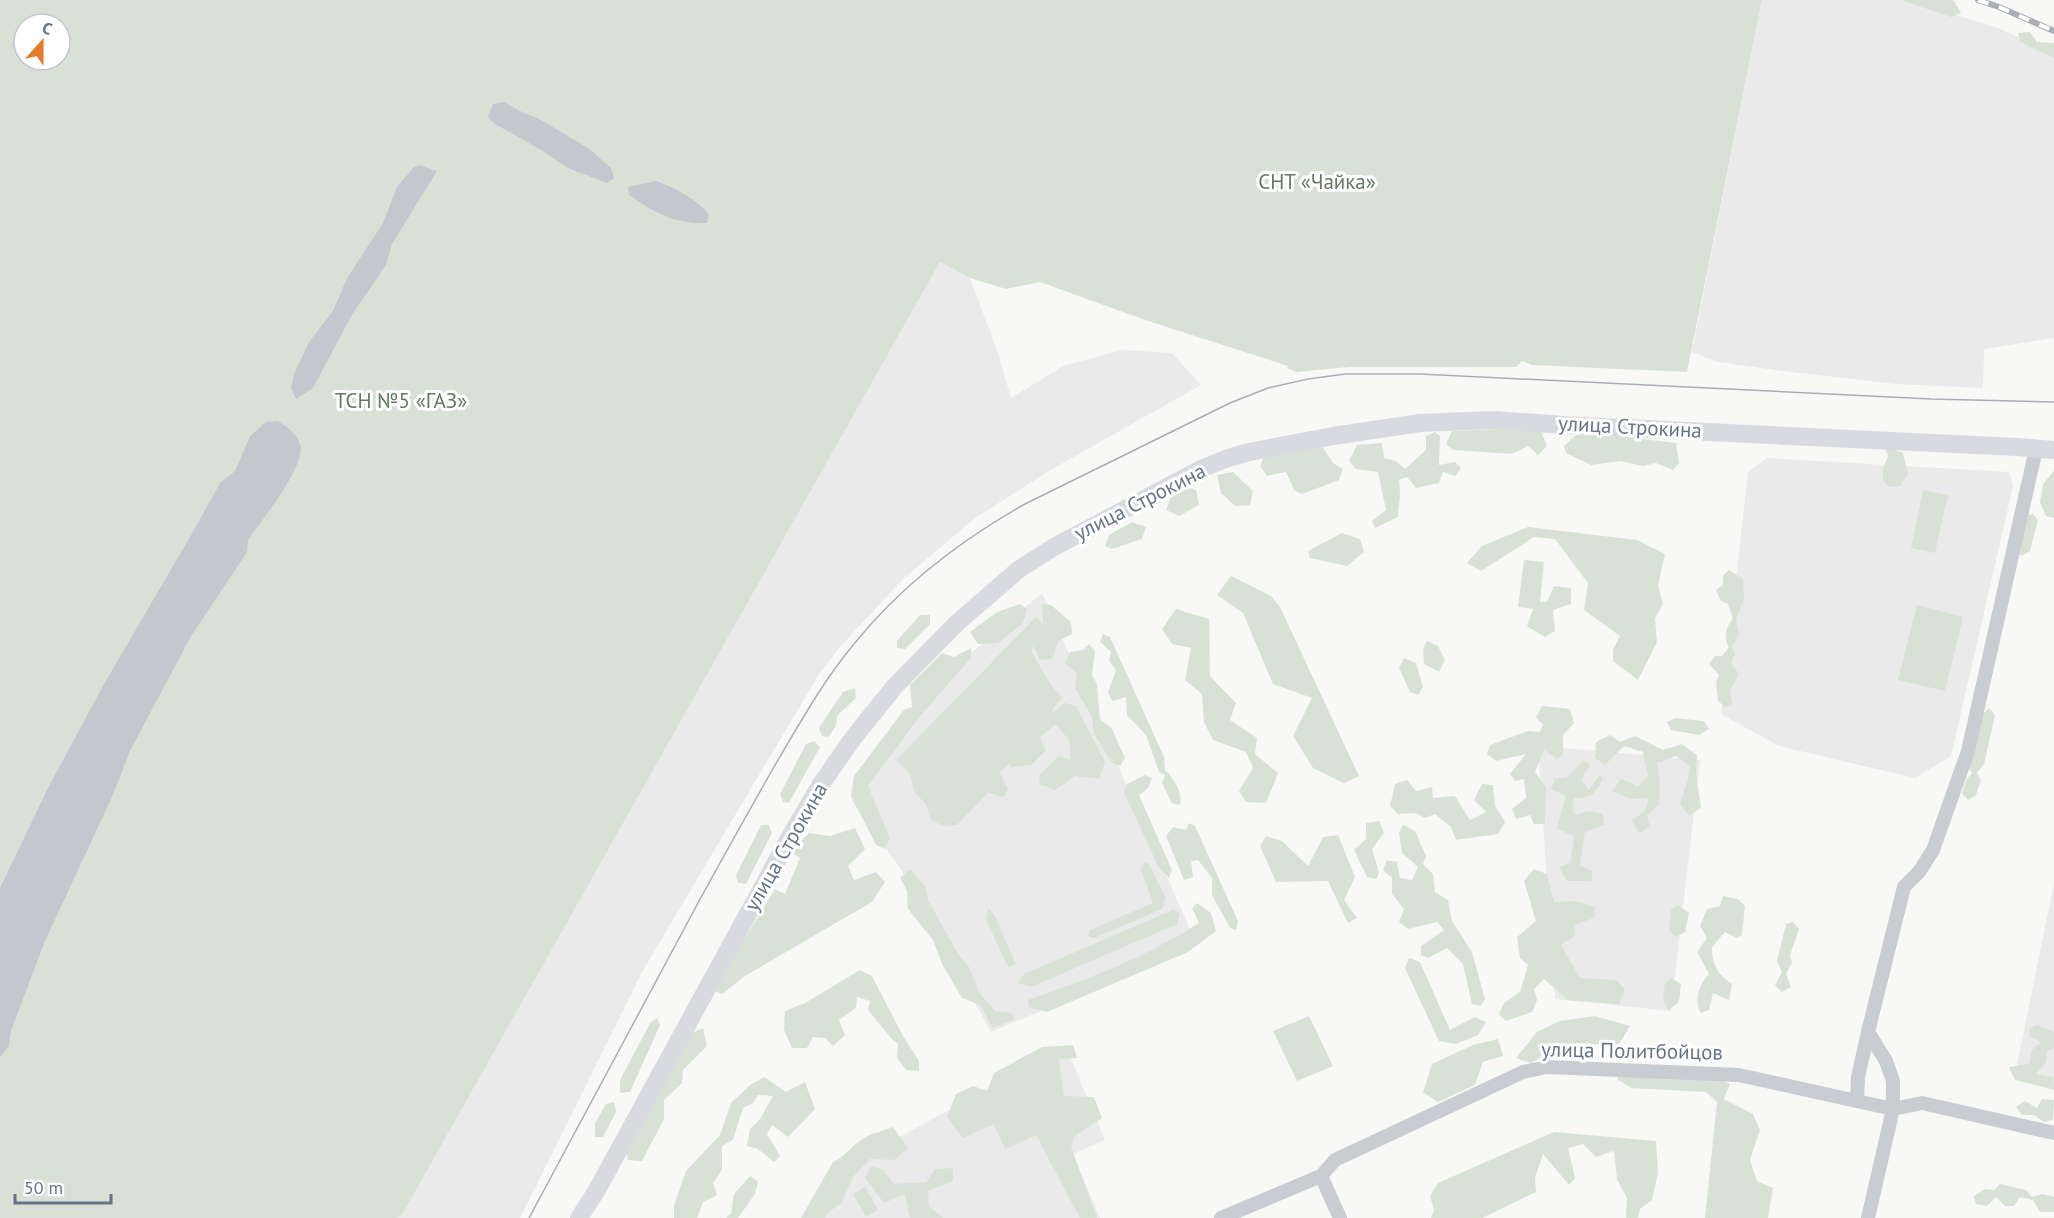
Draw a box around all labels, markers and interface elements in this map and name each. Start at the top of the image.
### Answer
north arrow [12,12,72,72]
text: С [40,17,55,39]
park label: СНТ «Чайка» [1258,168,1376,195]
park label: ТСН №5 «ГАЗ» [335,387,467,414]
street label: улица Строкина [1557,409,1703,444]
street label: улица Строкина [1069,457,1210,546]
street label: улица Строкина [738,778,833,916]
street label: улица Политбойцов [1541,1035,1723,1066]
scale bar [15,1167,111,1205]
text: 50 m [24,1176,63,1199]

